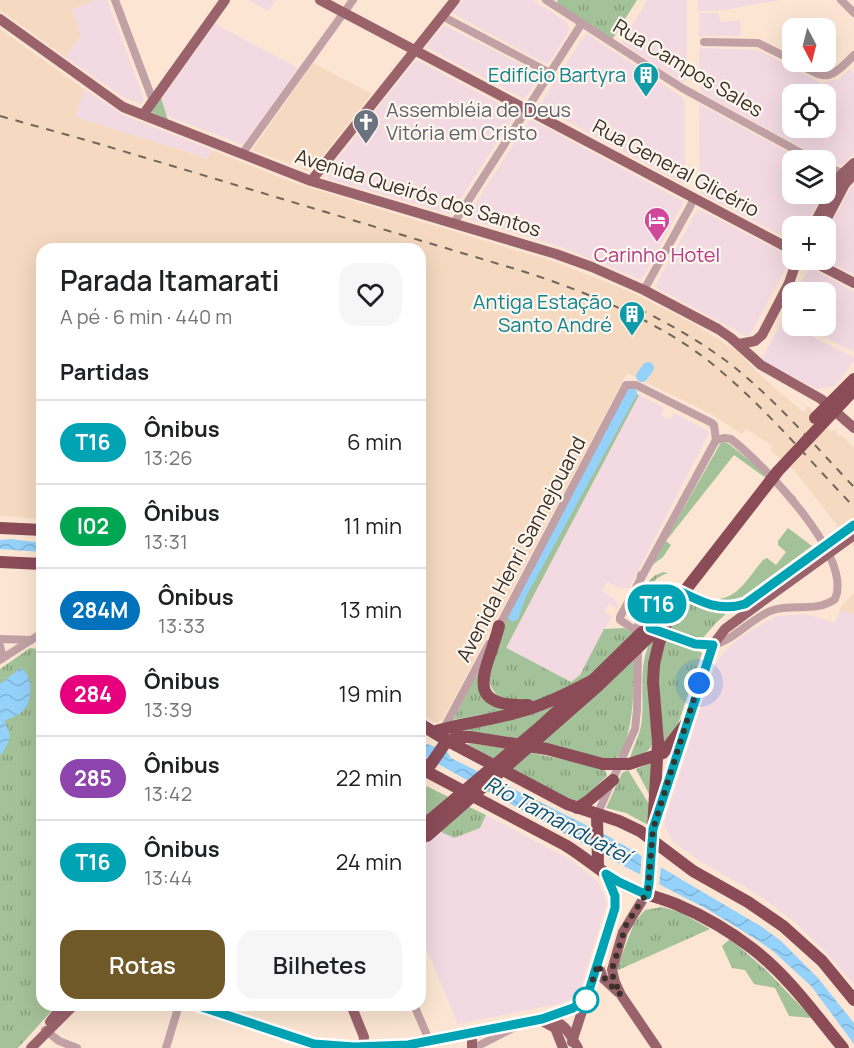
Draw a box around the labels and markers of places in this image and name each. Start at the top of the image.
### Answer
building icon: Edifício Bartyra [631,60,661,98]
place label: Edifício Bartyra [488,61,626,88]
place label: Assembléia de Deus Vitória em Cristo [386,96,571,146]
church icon: Assembléia de Deus Vitória em Cristo [351,107,381,145]
hotel icon: Carinho Hotel [642,205,672,243]
place label: Carinho Hotel [594,241,720,268]
place label: Antiga Estação Santo André [473,288,612,338]
building icon: Antiga Estação Santo André [617,299,647,337]
unlabelled marker [573,987,599,1013]

